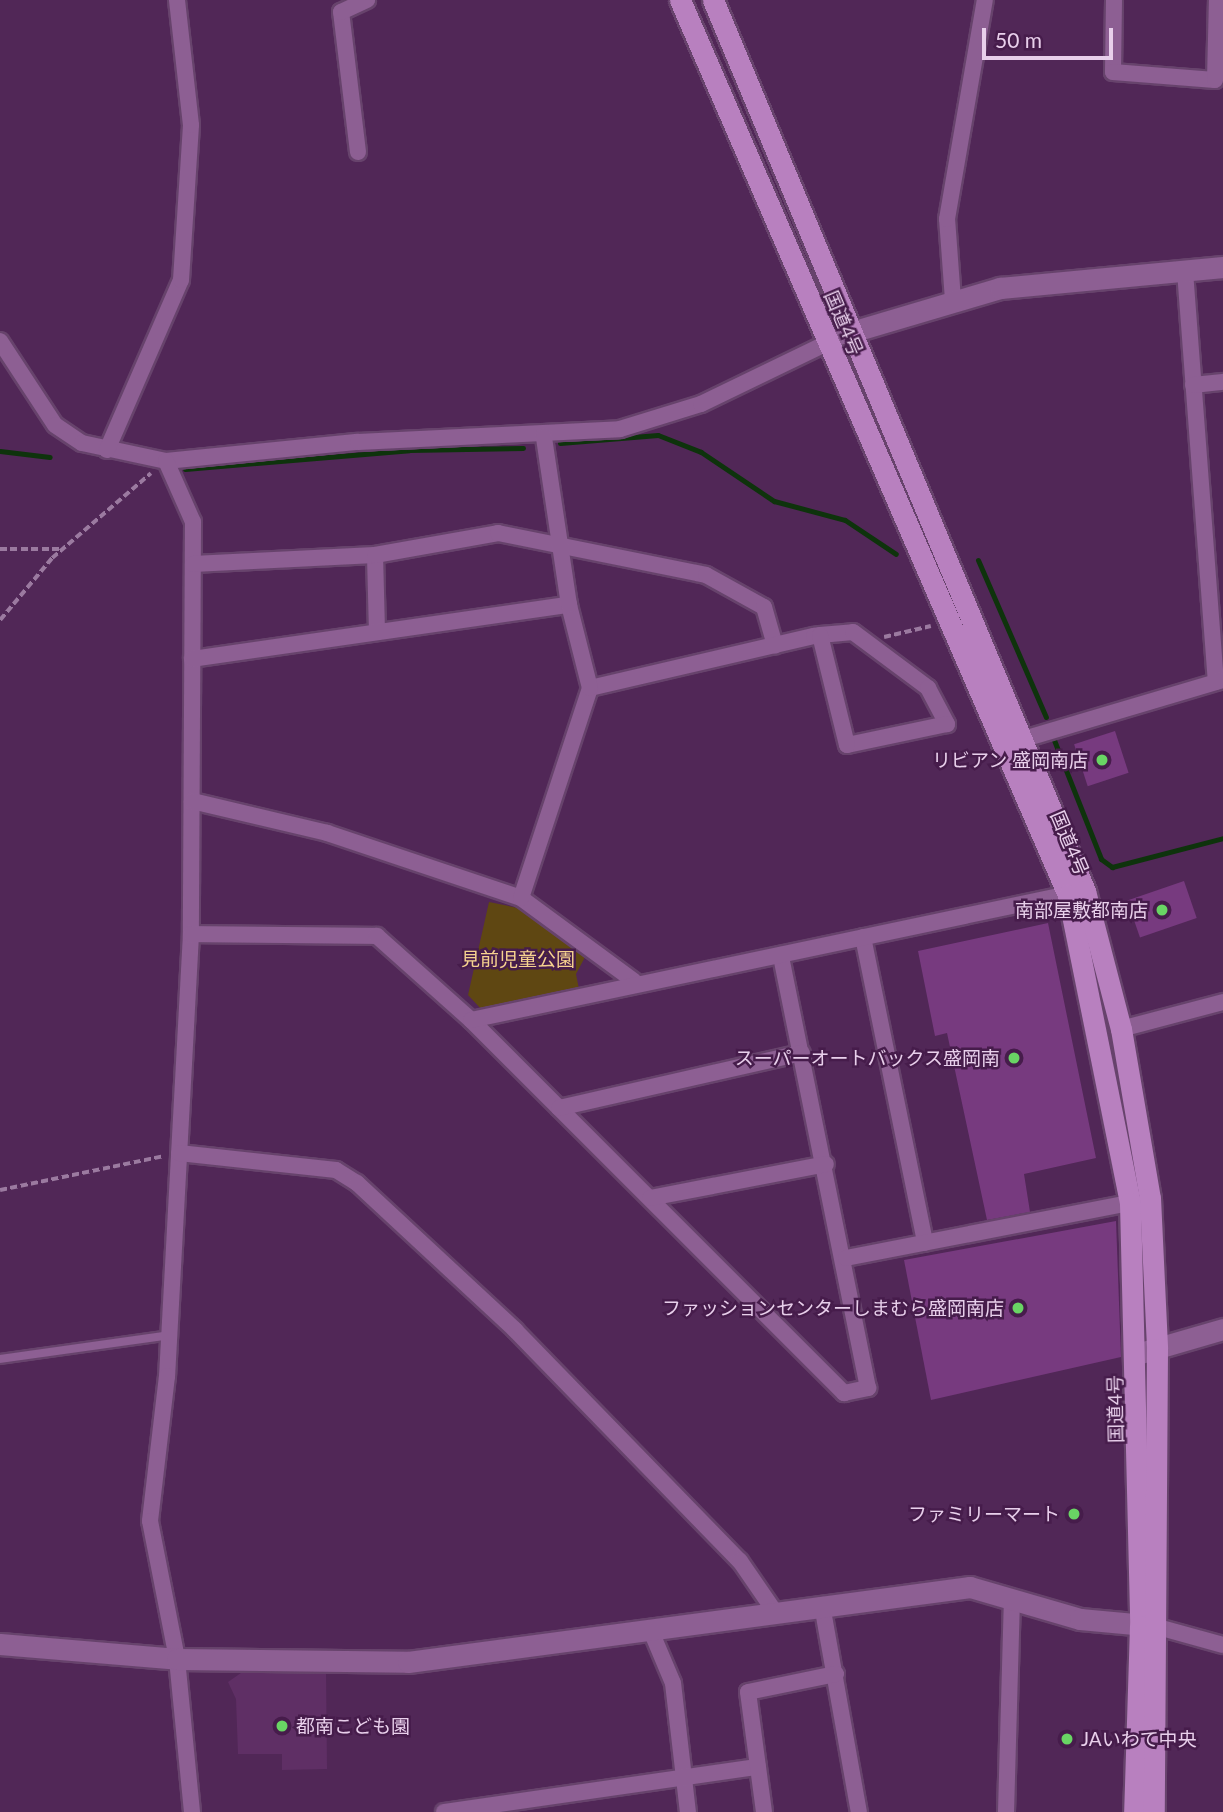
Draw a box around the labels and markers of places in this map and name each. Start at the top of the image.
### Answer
place label: リビアン 盛岡南店 [931,749,1088,771]
marker: リビアン 盛岡南店 [1094,752,1110,768]
place label: 南部屋敷都南店 [1015,899,1148,921]
marker: 南部屋敷都南店 [1154,902,1170,918]
place label: スーパーオートバックス盛岡南 [734,1047,1000,1069]
marker: スーパーオートバックス盛岡南 [1006,1050,1022,1066]
place label: ファッションセンターしまむら盛岡南店 [662,1297,1004,1319]
marker: ファッションセンターしまむら盛岡南店 [1010,1300,1026,1316]
place label: ファミリーマート [908,1503,1060,1525]
marker: ファミリーマート [1066,1506,1082,1522]
place label: 都南こども園 [296,1715,410,1737]
marker: 都南こども園 [274,1718,290,1734]
place label: JAいわて中央 [1081,1728,1197,1750]
marker: JAいわて中央 [1059,1731,1075,1747]

